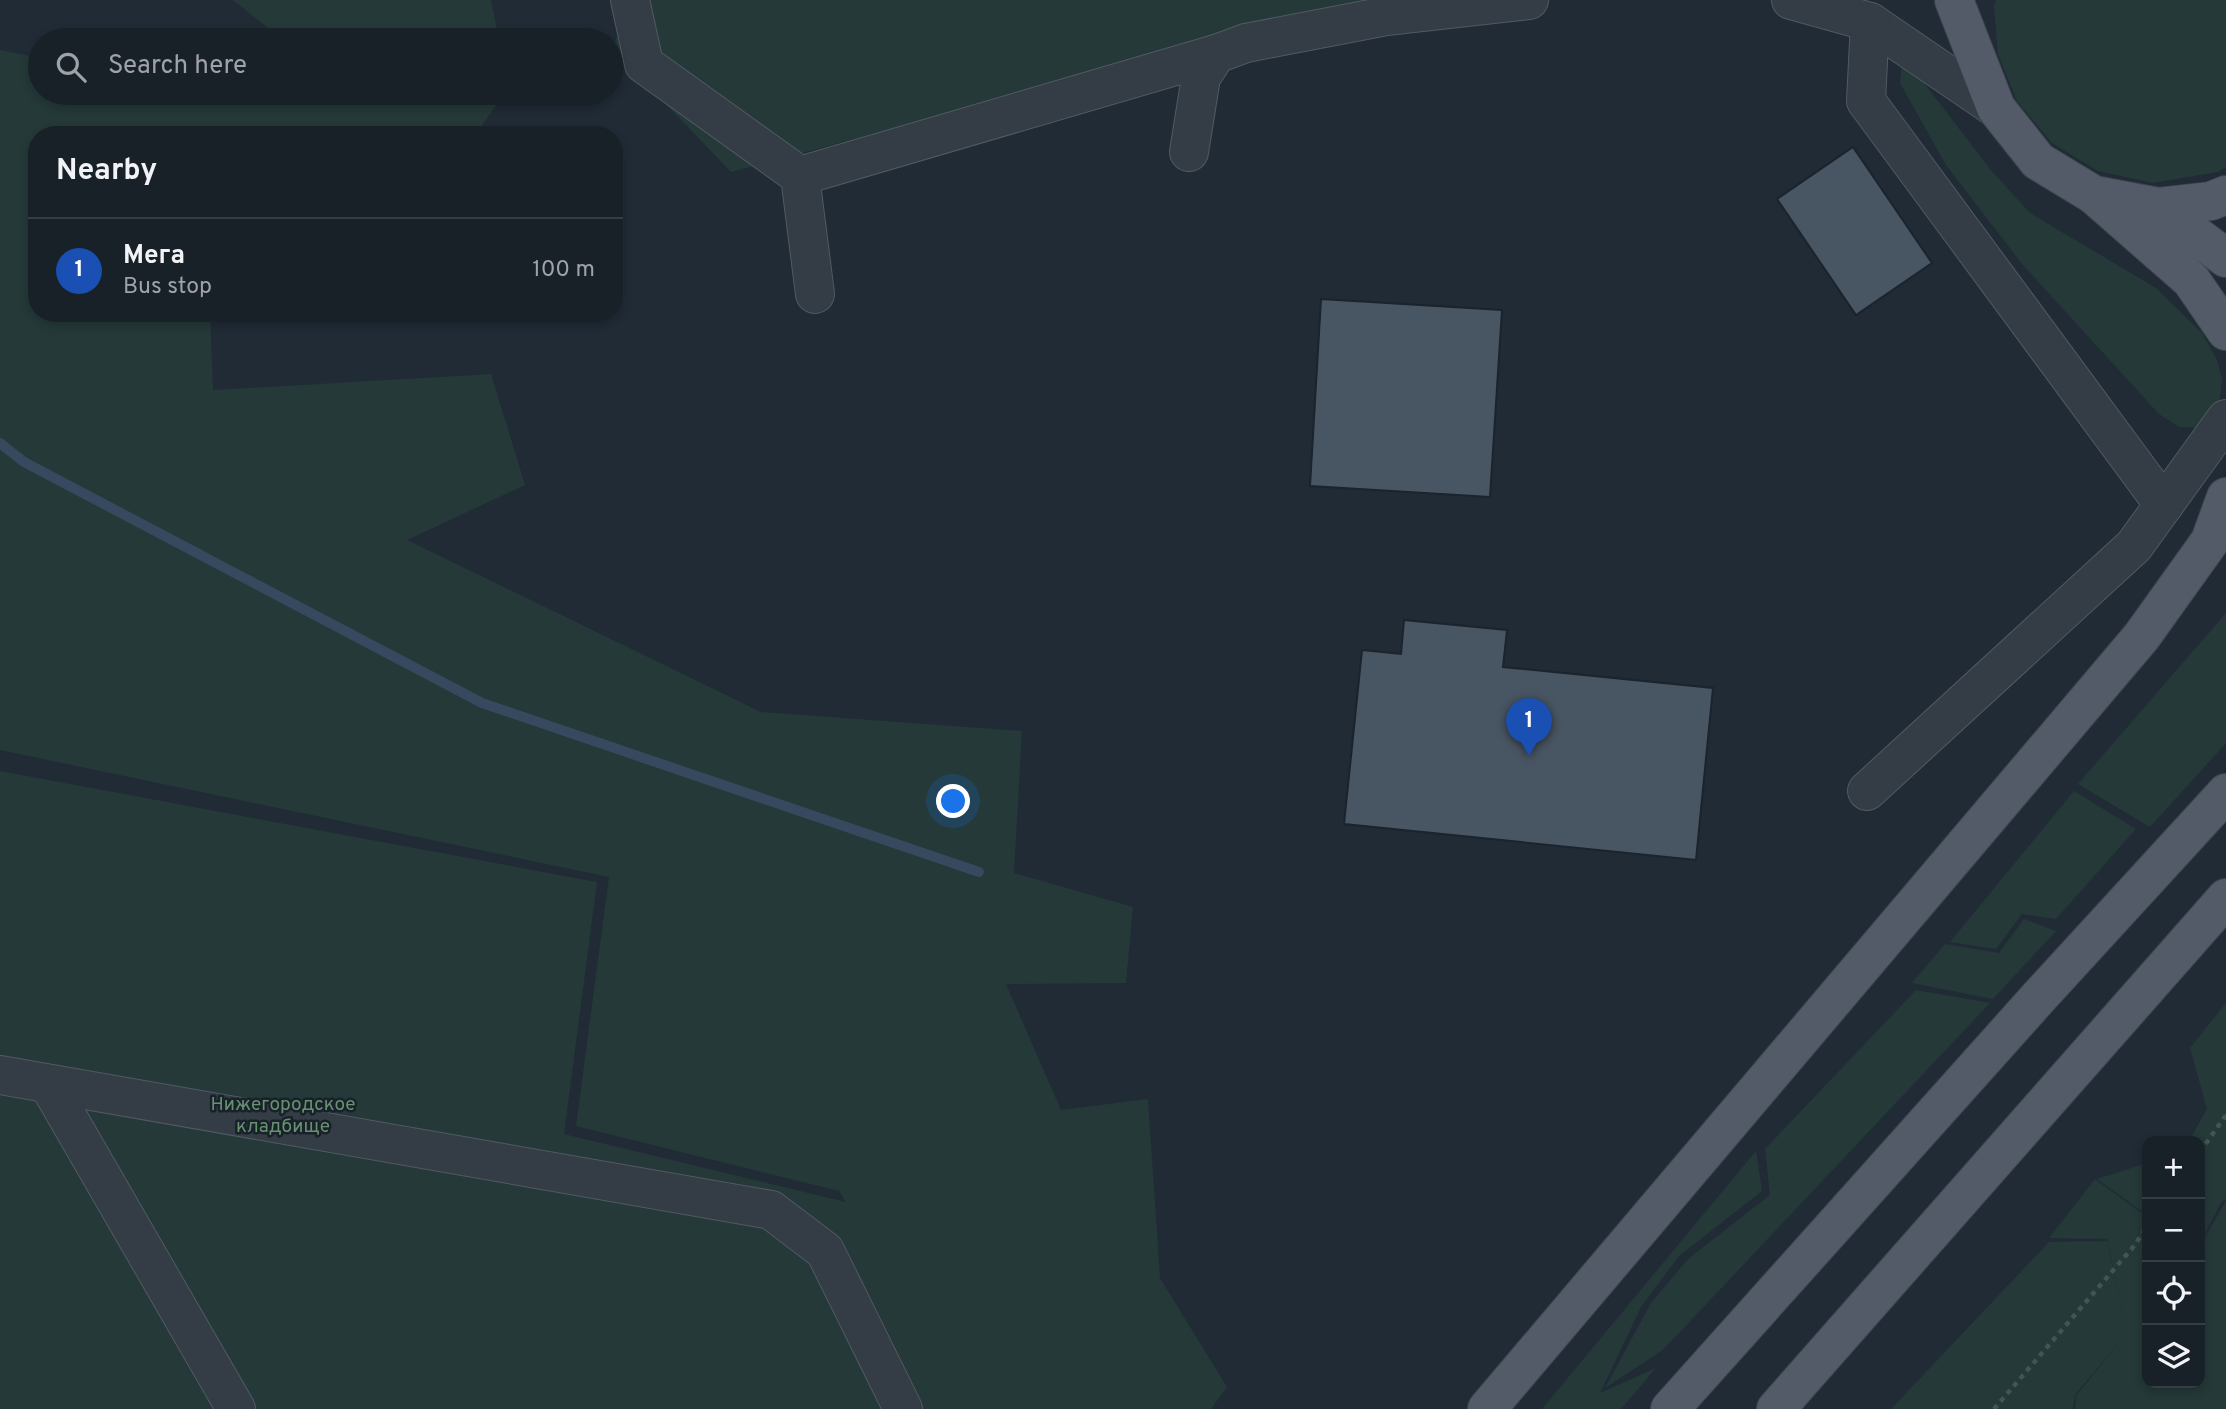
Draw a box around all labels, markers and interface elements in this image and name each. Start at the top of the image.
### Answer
search box [28,28,623,105]
icon: search [52,48,90,86]
text: Search here [108,50,247,83]
text: Nearby [56,153,157,190]
text: Мега [123,240,185,273]
text: 1 [74,256,84,285]
text: 100 m [532,256,595,285]
text: Bus stop [123,273,212,302]
pin: 1 [1506,698,1552,756]
your location [936,784,970,818]
park label: Нижегородское кладбище [210,1093,356,1139]
map controls [2142,1136,2205,1388]
button: + [2142,1136,2205,1199]
button: − [2142,1199,2205,1262]
button: locate [2142,1262,2205,1325]
button: layers [2142,1325,2205,1388]

